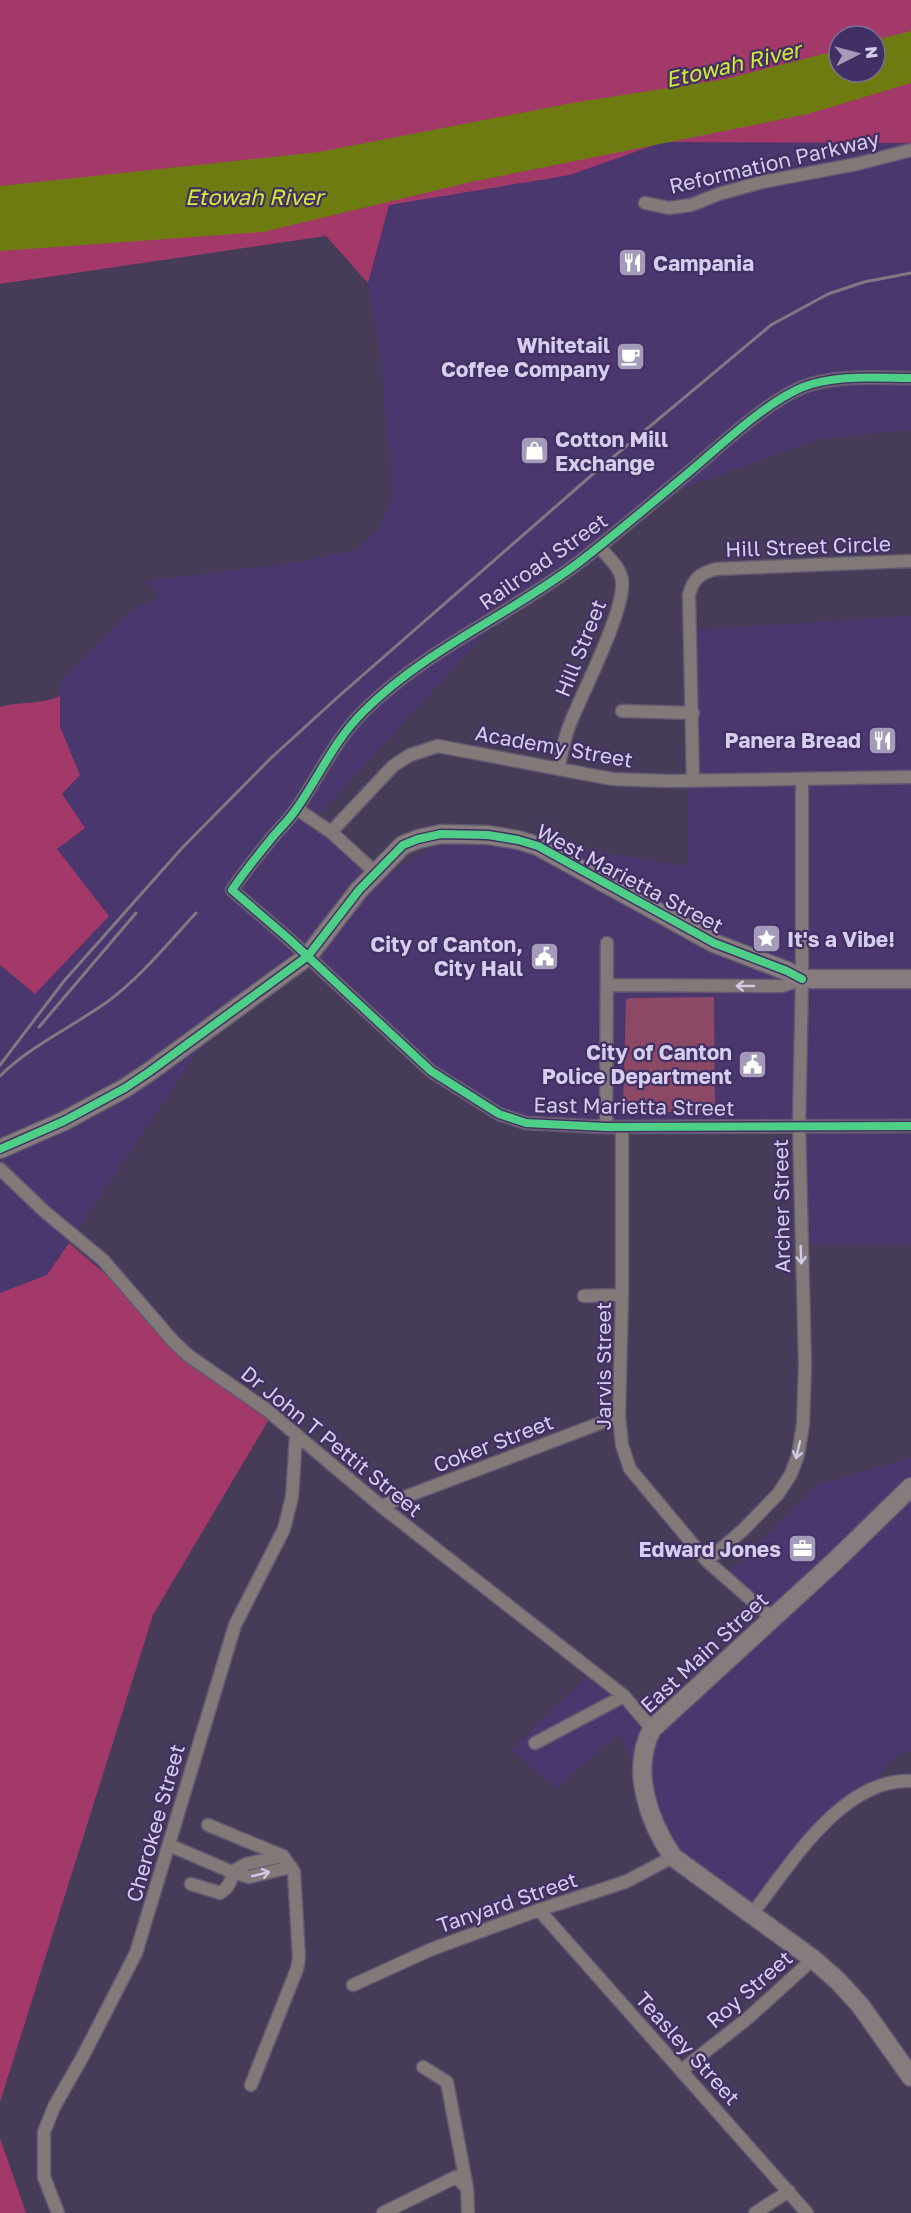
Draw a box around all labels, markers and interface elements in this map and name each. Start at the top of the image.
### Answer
north arrow [827,24,887,84]
water label: Etowah River [663,35,807,93]
text: N [861,45,882,60]
street label: Reformation Parkway [666,125,882,199]
water label: Etowah River [185,183,326,210]
restaurant icon: Campania [616,247,648,279]
place label: Campania [653,250,754,276]
place label: Whitetail Coffee Company [441,332,610,382]
cafe icon: Whitetail Coffee Company [615,341,647,373]
place label: Cotton Mill Exchange [555,426,668,476]
shop icon: Cotton Mill Exchange [518,435,550,467]
street label: Railroad Street [474,507,612,615]
street label: Hill Street Circle [725,530,891,562]
street label: Hill Street [549,596,611,700]
street label: Academy Street [473,719,635,773]
restaurant icon: Panera Bread [866,724,898,756]
place label: Panera Bread [724,727,861,753]
street label: West Marietta Street [532,818,728,938]
place icon: It's a Vibe! [750,923,782,955]
place label: It's a Vibe! [787,926,895,952]
place label: City of Canton, City Hall [370,931,523,981]
public building icon: City of Canton, City Hall [528,940,560,972]
one-way arrow [735,980,755,992]
place label: City of Canton Police Department [542,1039,732,1089]
public building icon: City of Canton Police Department [737,1048,769,1080]
street label: East Marietta Street [533,1091,735,1121]
street label: Archer Street [767,1139,795,1273]
one-way arrow [796,1245,807,1265]
street label: Jarvis Street [590,1302,616,1430]
street label: Dr John T Pettit Street [236,1360,428,1522]
street label: Coker Street [429,1408,557,1478]
one-way arrow [792,1440,804,1459]
office icon: Edward Jones [786,1533,818,1565]
place label: Edward Jones [639,1536,781,1562]
street label: East Main Street [635,1586,773,1718]
street label: Cherokee Street [120,1741,190,1905]
street label: Tanyard Street [433,1866,581,1938]
one-way arrow [251,1867,270,1879]
street label: Roy Street [701,1945,797,2033]
street label: Teasley Street [630,1986,746,2110]

